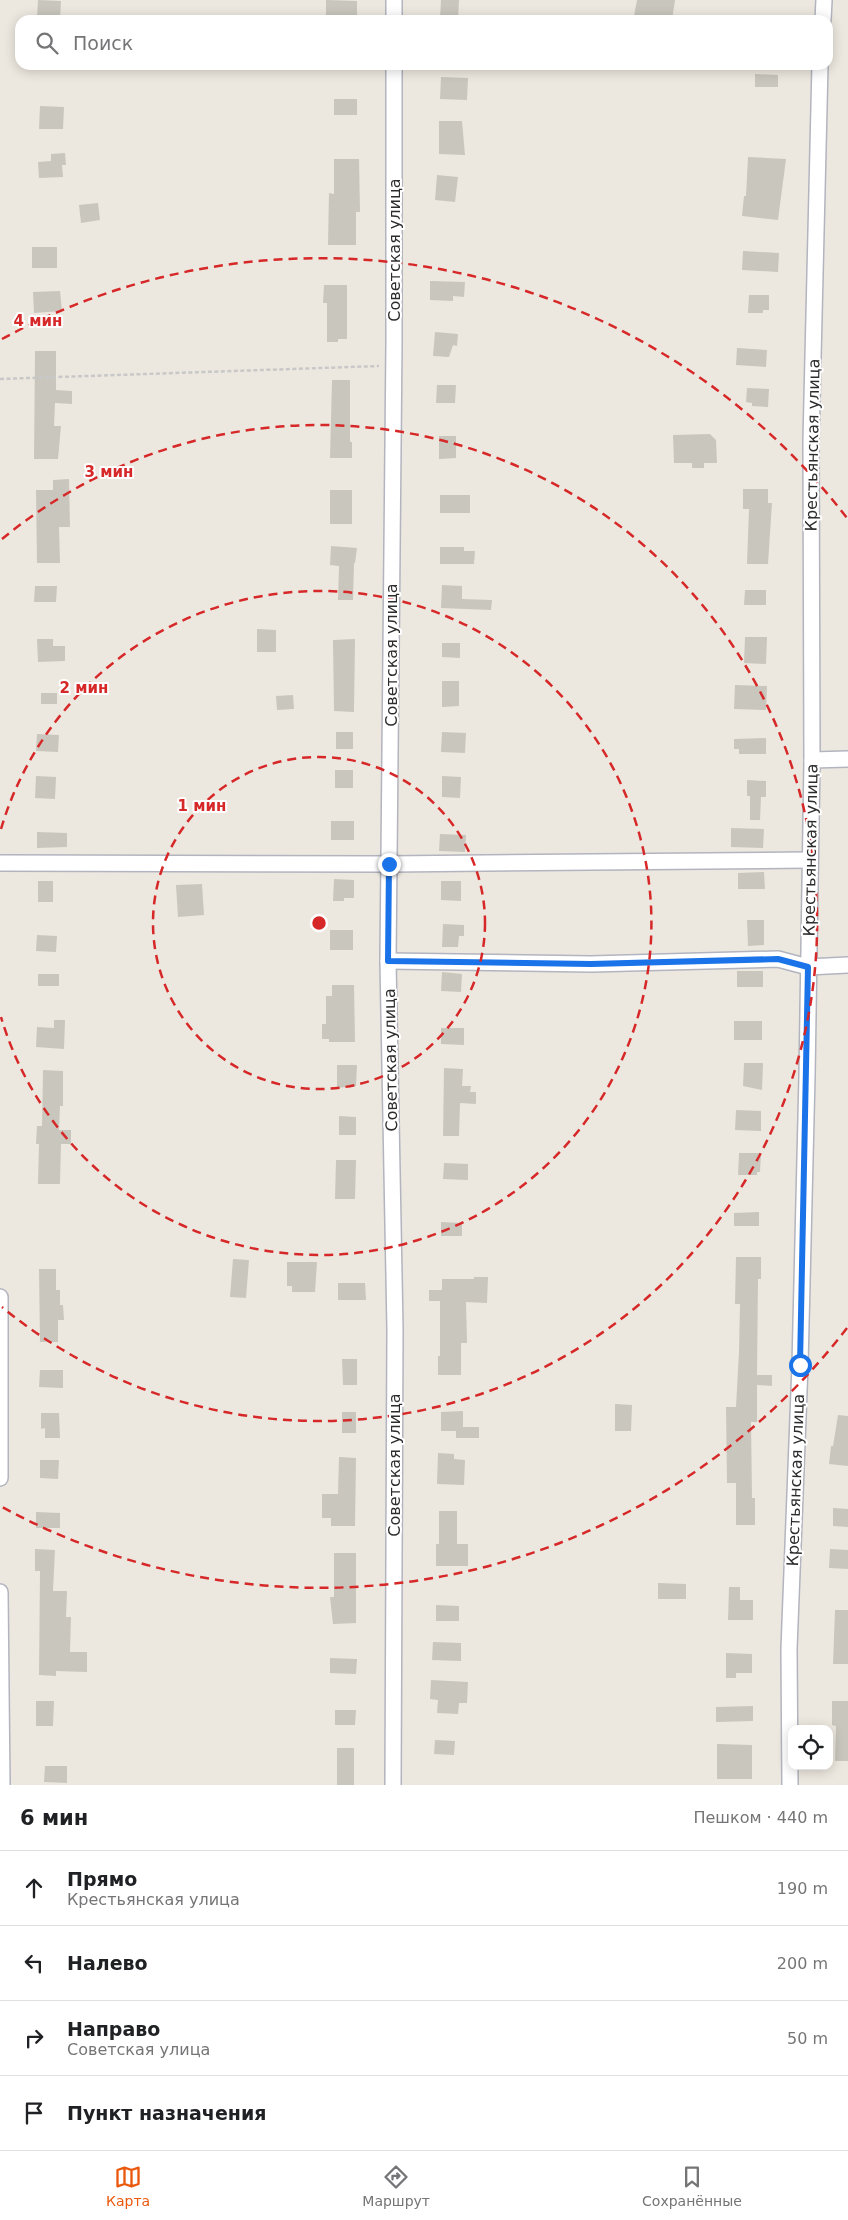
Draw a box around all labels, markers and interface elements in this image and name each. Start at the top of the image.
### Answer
search box [15,15,833,70]
icon: search [33,29,61,57]
text: Поиск [73,32,133,54]
street label: Советская улица [385,178,404,322]
text: 4 мин [14,312,62,330]
street label: Крестьянская улица [801,358,824,532]
text: 3 мин [85,463,133,481]
street label: Советская улица [382,583,401,727]
text: 2 мин [60,679,108,697]
street label: Крестьянская улица [799,763,822,937]
text: 1 мин [178,797,226,815]
route end [378,853,401,876]
centre of rings [310,914,328,932]
street label: Советская улица [380,988,401,1132]
route start [789,1354,812,1377]
street label: Советская улица [385,1393,404,1537]
street label: Крестьянская улица [783,1393,808,1567]
map controls [788,1725,833,1770]
button: locate [788,1725,833,1770]
text: 6 мин [20,1806,88,1830]
text: Пешком · 440 m [693,1808,828,1827]
text: Прямо [67,1868,137,1890]
icon: ahead [20,1874,48,1902]
text: 190 m [777,1879,828,1898]
text: Крестьянская улица [67,1890,240,1909]
icon: left [20,1949,48,1977]
text: Налево [67,1952,148,1974]
text: 200 m [777,1954,828,1973]
text: Направо [67,2018,160,2040]
icon: right [20,2024,48,2052]
text: 50 m [787,2029,828,2048]
text: Советская улица [67,2040,210,2059]
icon: arrive [20,2099,48,2127]
text: Пункт назначения [67,2102,266,2124]
tab: Карта [106,2163,150,2209]
tab: Маршрут [362,2163,430,2209]
tab: Сохранённые [642,2163,742,2209]

